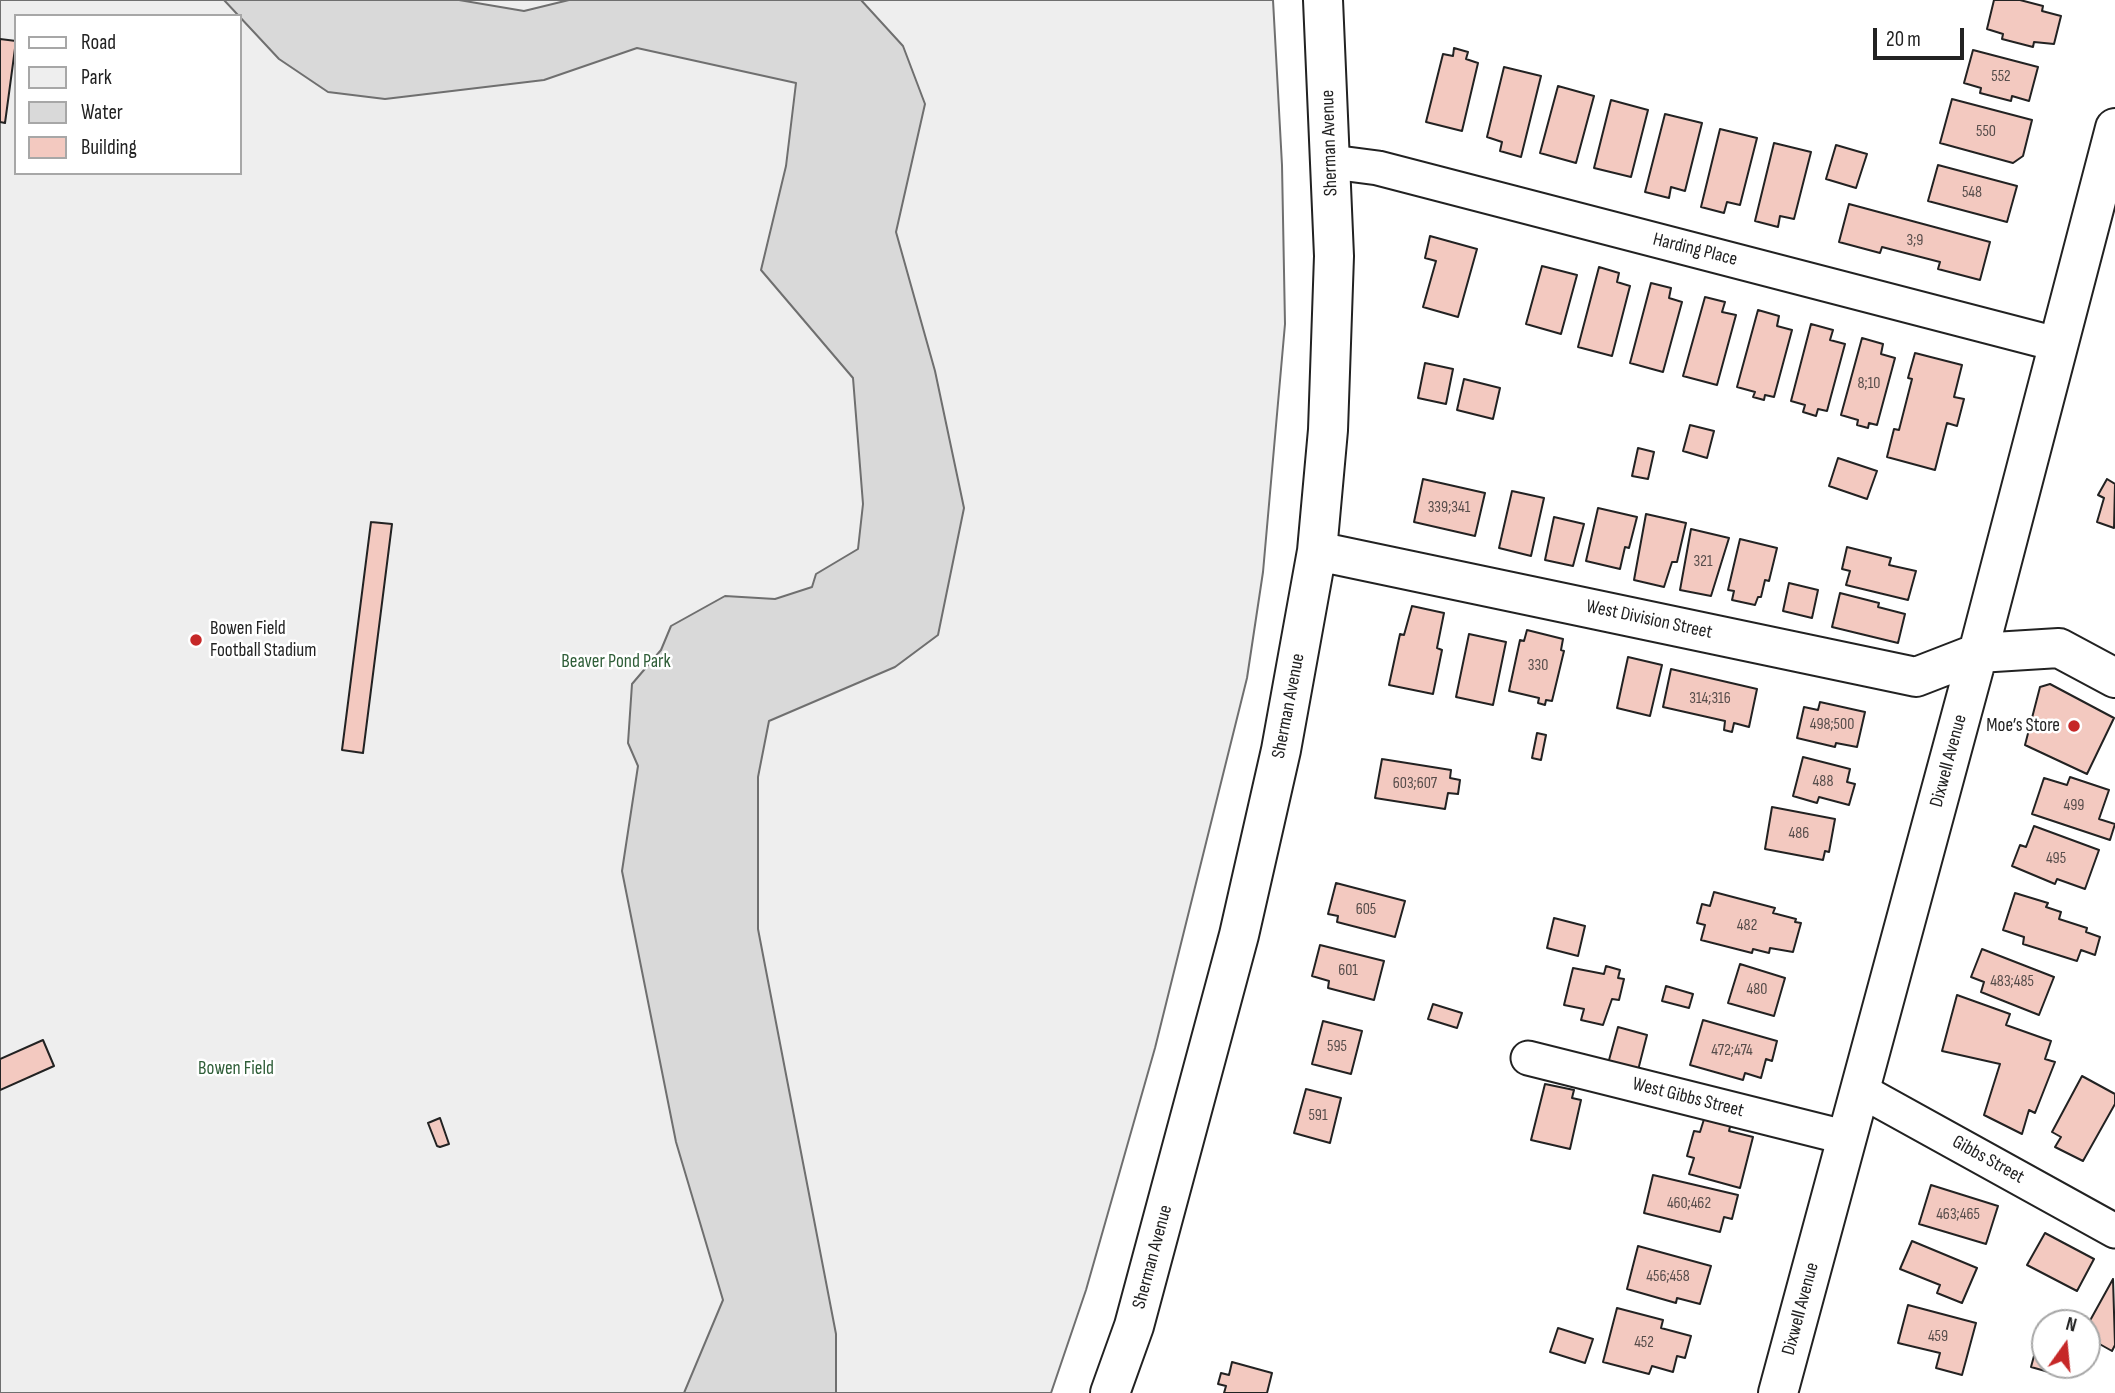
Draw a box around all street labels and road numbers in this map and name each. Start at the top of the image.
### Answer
street label: Sherman Avenue [1317,89,1343,197]
street label: Harding Place [1650,228,1740,272]
street label: West Division Street [1584,595,1714,645]
street label: Sherman Avenue [1268,652,1310,760]
street label: Dixwell Avenue [1926,712,1972,810]
street label: West Gibbs Street [1630,1073,1746,1123]
street label: Gibbs Street [1948,1131,2028,1189]
street label: Sherman Avenue [1128,1203,1178,1311]
street label: Dixwell Avenue [1778,1260,1824,1358]

